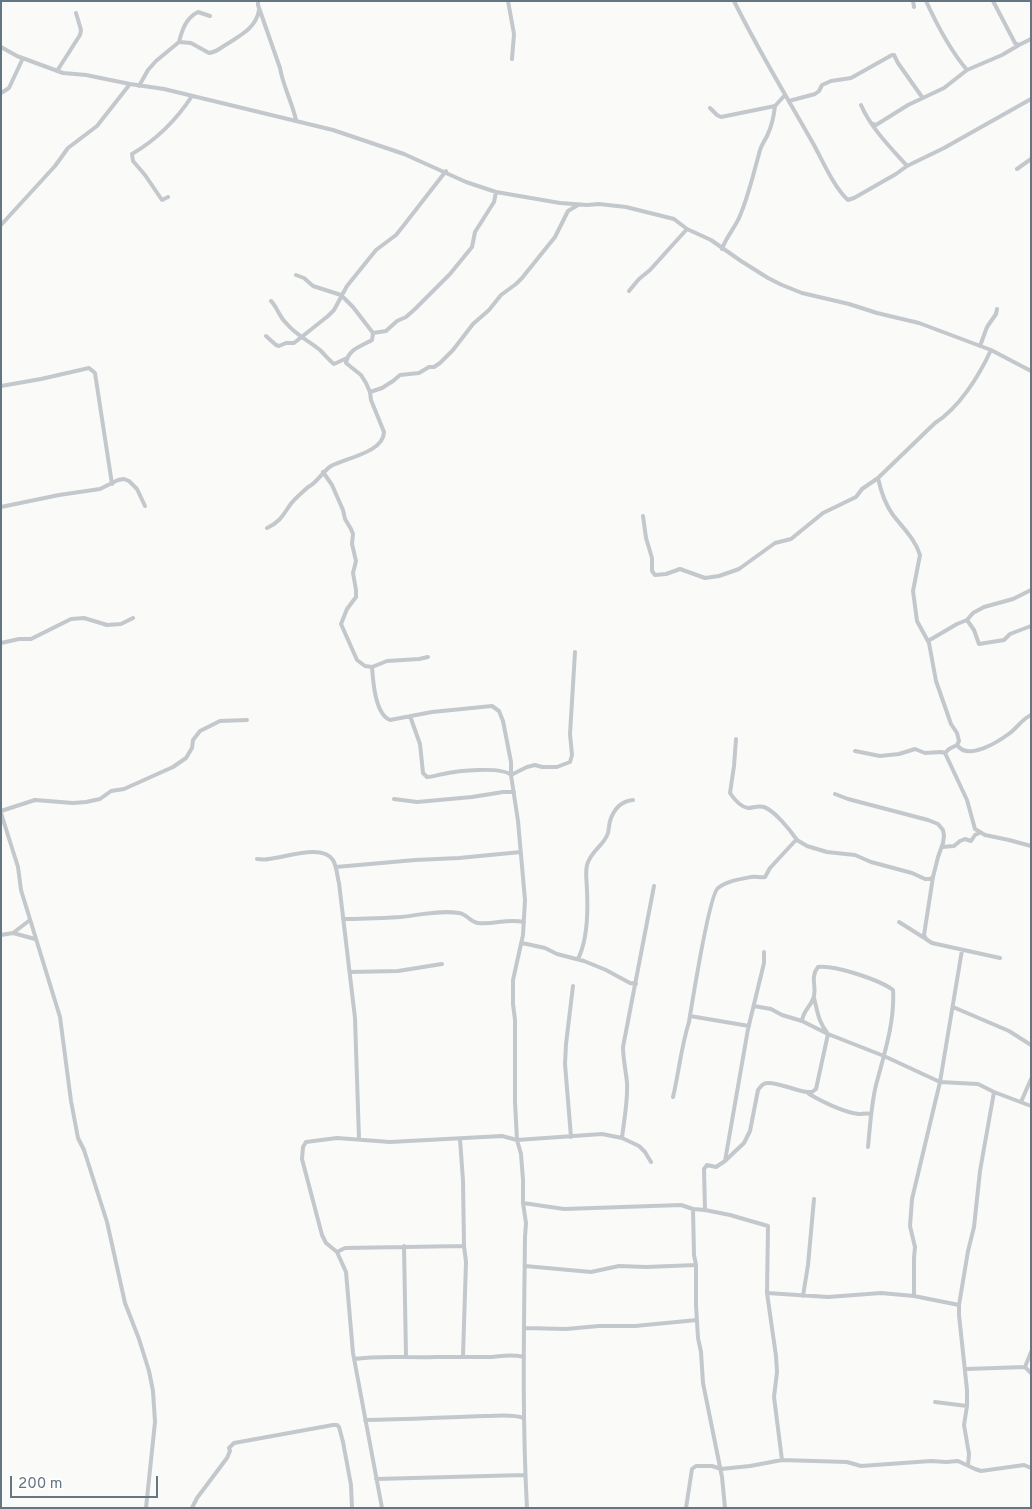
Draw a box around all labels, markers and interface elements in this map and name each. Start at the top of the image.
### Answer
scale bar [12,1466,160,1498]
text: 200 m [18,1475,63,1494]

